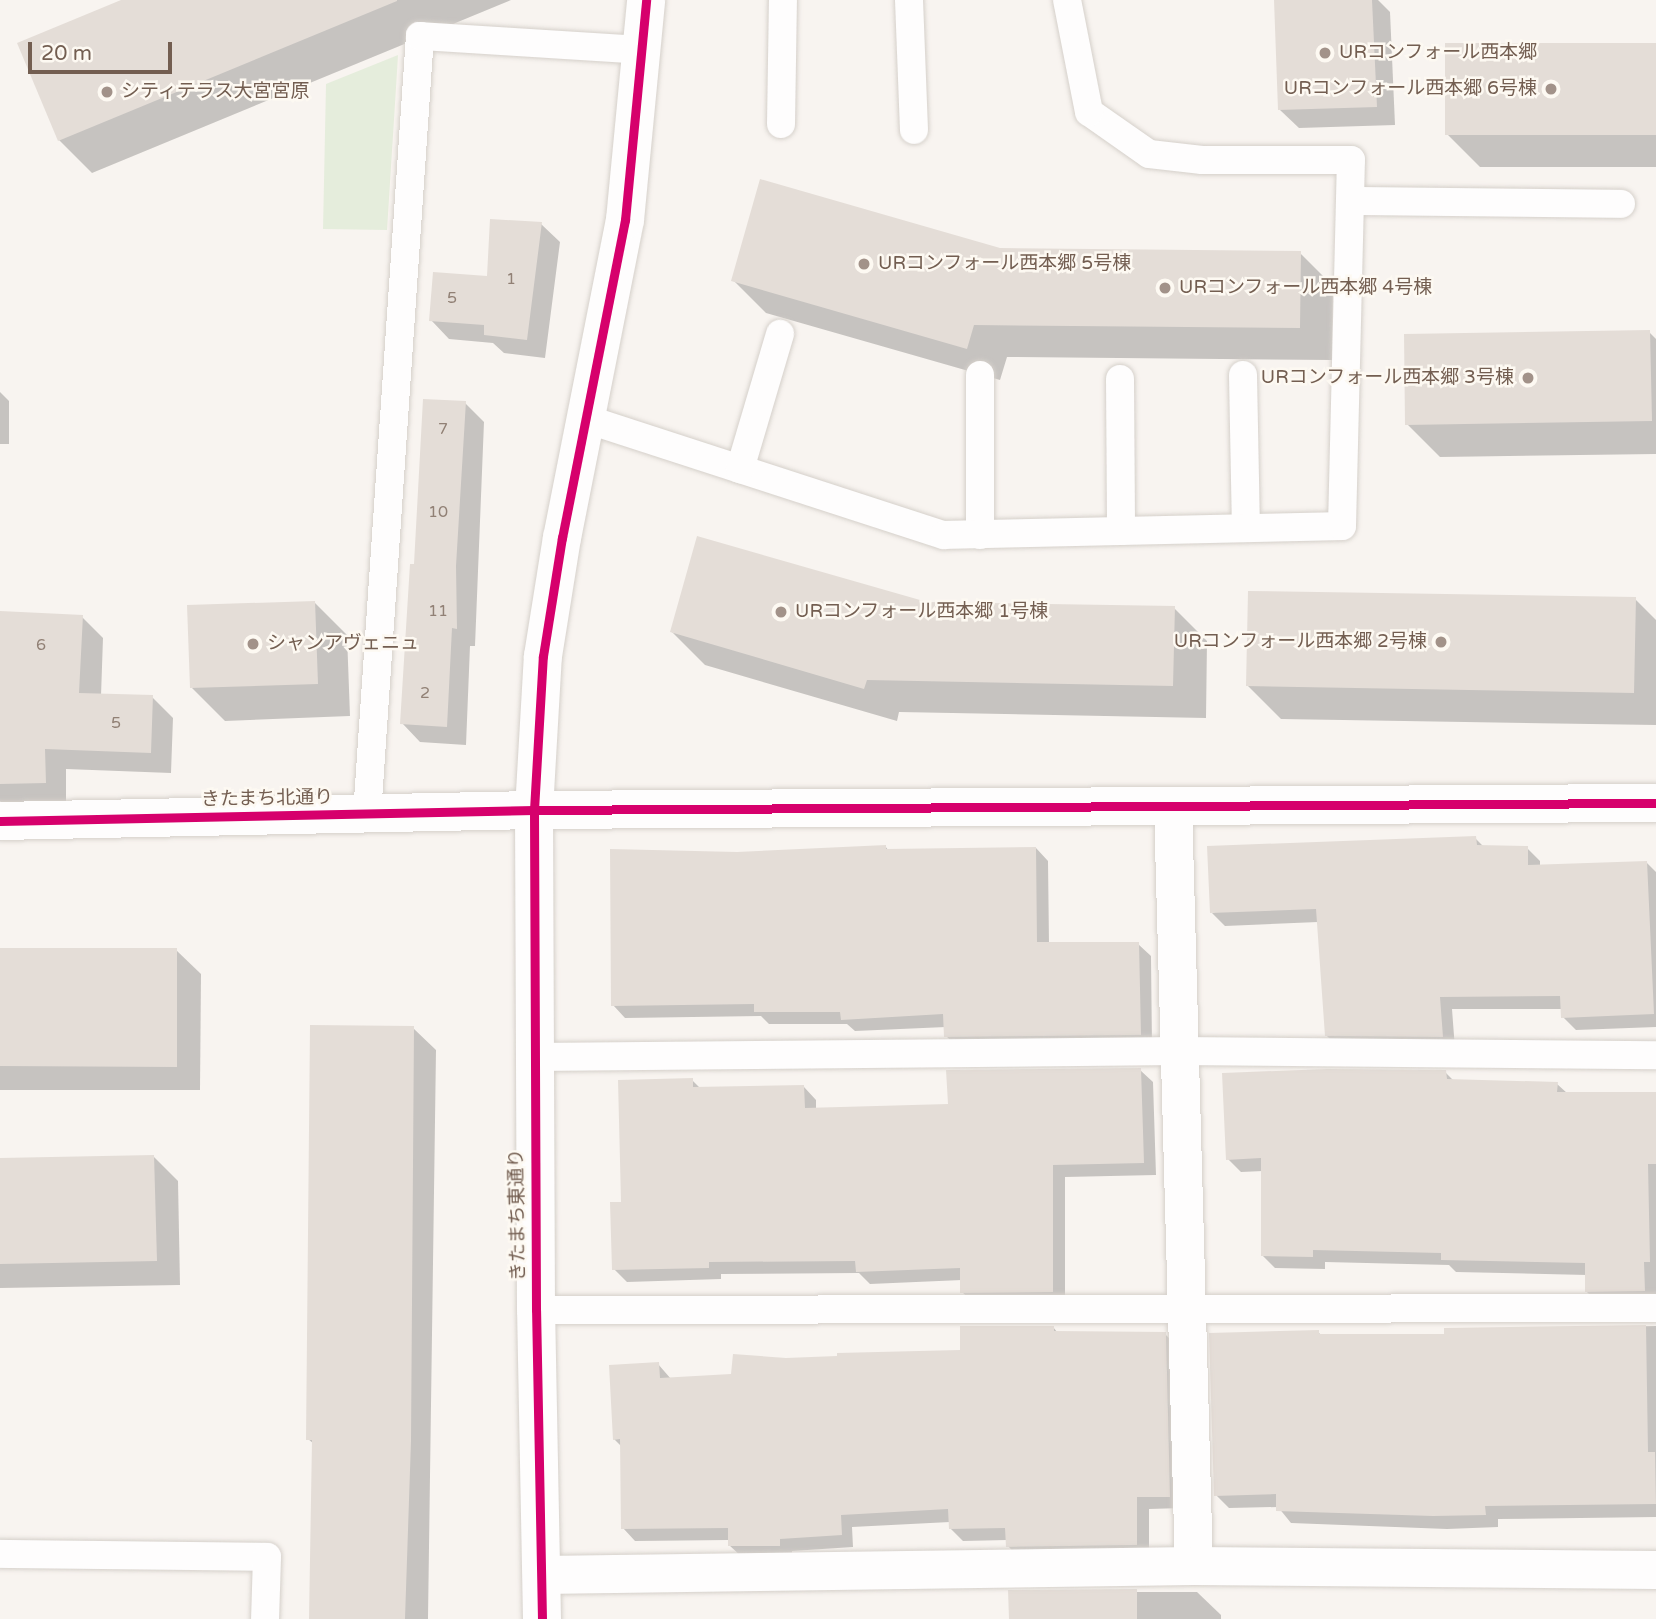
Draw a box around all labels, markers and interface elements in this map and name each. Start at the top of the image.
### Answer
scale bar [32,28,175,72]
text: 20 m [41,41,92,66]
place label: URコンフォール西本郷 [1339,42,1538,64]
marker: URコンフォール西本郷 [1317,45,1333,61]
place label: URコンフォール西本郷 6号棟 [1283,78,1537,100]
place label: シティテラス大宮宮原 [121,81,311,103]
marker: URコンフォール西本郷 6号棟 [1543,81,1559,97]
marker: シティテラス大宮宮原 [99,84,115,100]
place label: URコンフォール西本郷 5号棟 [878,253,1132,275]
marker: URコンフォール西本郷 5号棟 [856,256,872,272]
house number: 1 [506,269,516,289]
place label: URコンフォール西本郷 4号棟 [1179,277,1433,299]
marker: URコンフォール西本郷 4号棟 [1157,280,1173,296]
house number: 5 [447,288,457,308]
place label: URコンフォール西本郷 3号棟 [1260,367,1514,389]
marker: URコンフォール西本郷 3号棟 [1520,370,1536,386]
house number: 7 [438,419,448,439]
house number: 10 [428,502,448,522]
house number: 11 [428,601,448,621]
place label: URコンフォール西本郷 1号棟 [795,601,1049,623]
marker: URコンフォール西本郷 1号棟 [773,604,789,620]
place label: URコンフォール西本郷 2号棟 [1173,631,1427,653]
place label: シャンアヴェニュ [267,633,419,655]
marker: URコンフォール西本郷 2号棟 [1433,634,1449,650]
house number: 6 [36,635,46,655]
marker: シャンアヴェニュ [245,636,261,652]
house number: 2 [420,683,430,703]
house number: 5 [111,713,121,733]
street label: きたまち北通り [200,786,334,812]
street label: きたまち東通り [505,1148,531,1282]

